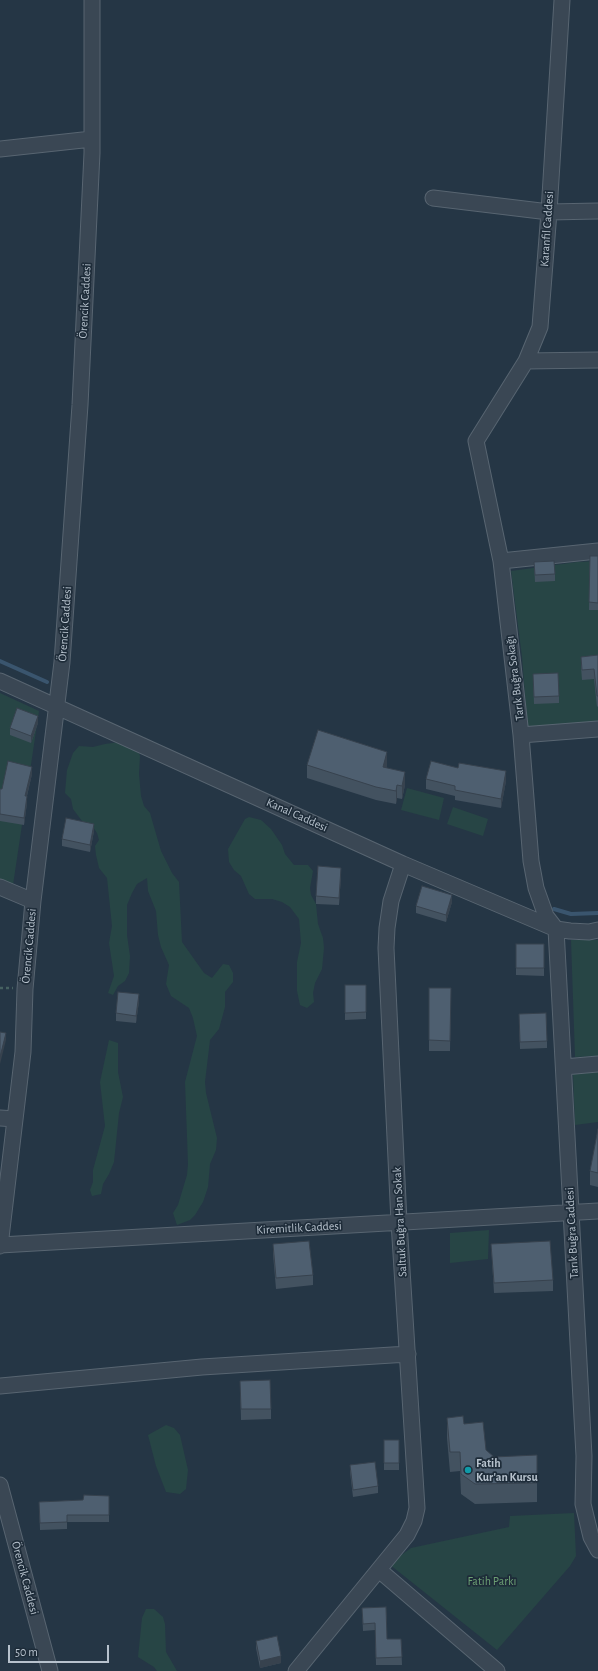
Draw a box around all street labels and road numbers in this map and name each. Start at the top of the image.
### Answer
street label: Karanfil Caddesi [537,191,557,267]
street label: Örencik Caddesi [76,263,94,339]
street label: Örencik Caddesi [55,586,75,662]
street label: Tarık Buğra Sokağı [503,635,527,721]
street label: Kanal Caddesi [264,795,330,835]
street label: Örencik Caddesi [19,908,39,984]
street label: Saltuk Buğra Han Sokak [390,1167,410,1277]
street label: Tarık Buğra Caddesi [562,1187,582,1279]
street label: Kiremitlik Caddesi [256,1219,342,1237]
street label: Örencik Caddesi [8,1540,42,1616]

